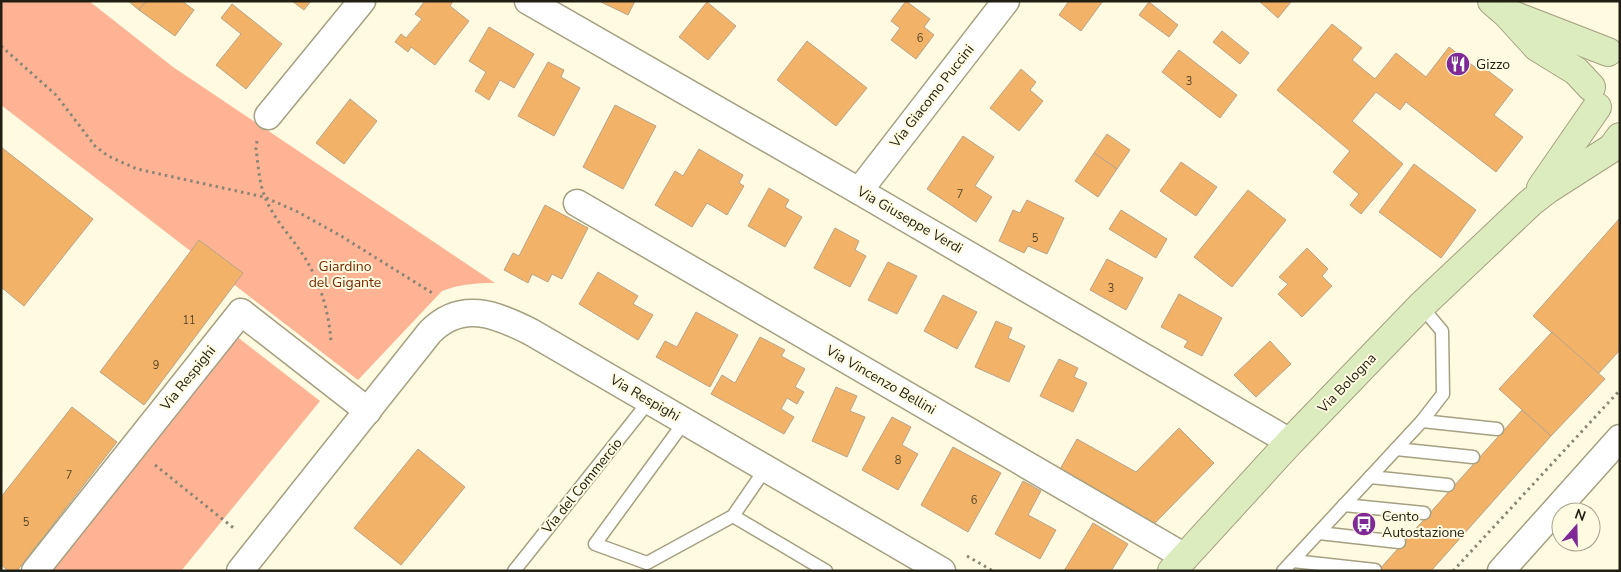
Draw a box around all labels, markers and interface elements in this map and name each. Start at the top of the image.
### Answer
house number: 6 [917,31,924,46]
street label: Via Giacomo Puccini [885,40,978,152]
restaurant icon: Gizzo [1445,51,1471,77]
place label: Gizzo [1476,55,1510,74]
house number: 3 [1186,74,1192,89]
street label: Via Giuseppe Verdi [853,181,966,258]
house number: 7 [957,187,963,202]
house number: 5 [1032,231,1039,246]
park label: Giardino del Gigante [309,257,381,292]
house number: 3 [1108,281,1114,296]
house number: 11 [182,313,196,328]
street label: Via Vincenzo Bellini [822,340,939,419]
street label: Via Respighi [155,342,220,415]
street label: Via Bologna [1313,349,1380,418]
house number: 9 [153,358,159,373]
street label: Via Respighi [606,370,684,426]
street label: Via del Commercio [537,434,627,539]
house number: 8 [895,453,902,468]
house number: 7 [66,468,72,483]
house number: 6 [971,493,978,508]
north arrow [1551,502,1601,552]
text: N [1572,505,1588,526]
place label: Cento Autostazione [1382,507,1465,542]
bus stop icon: Cento Autostazione [1351,511,1377,537]
house number: 5 [23,515,30,530]

